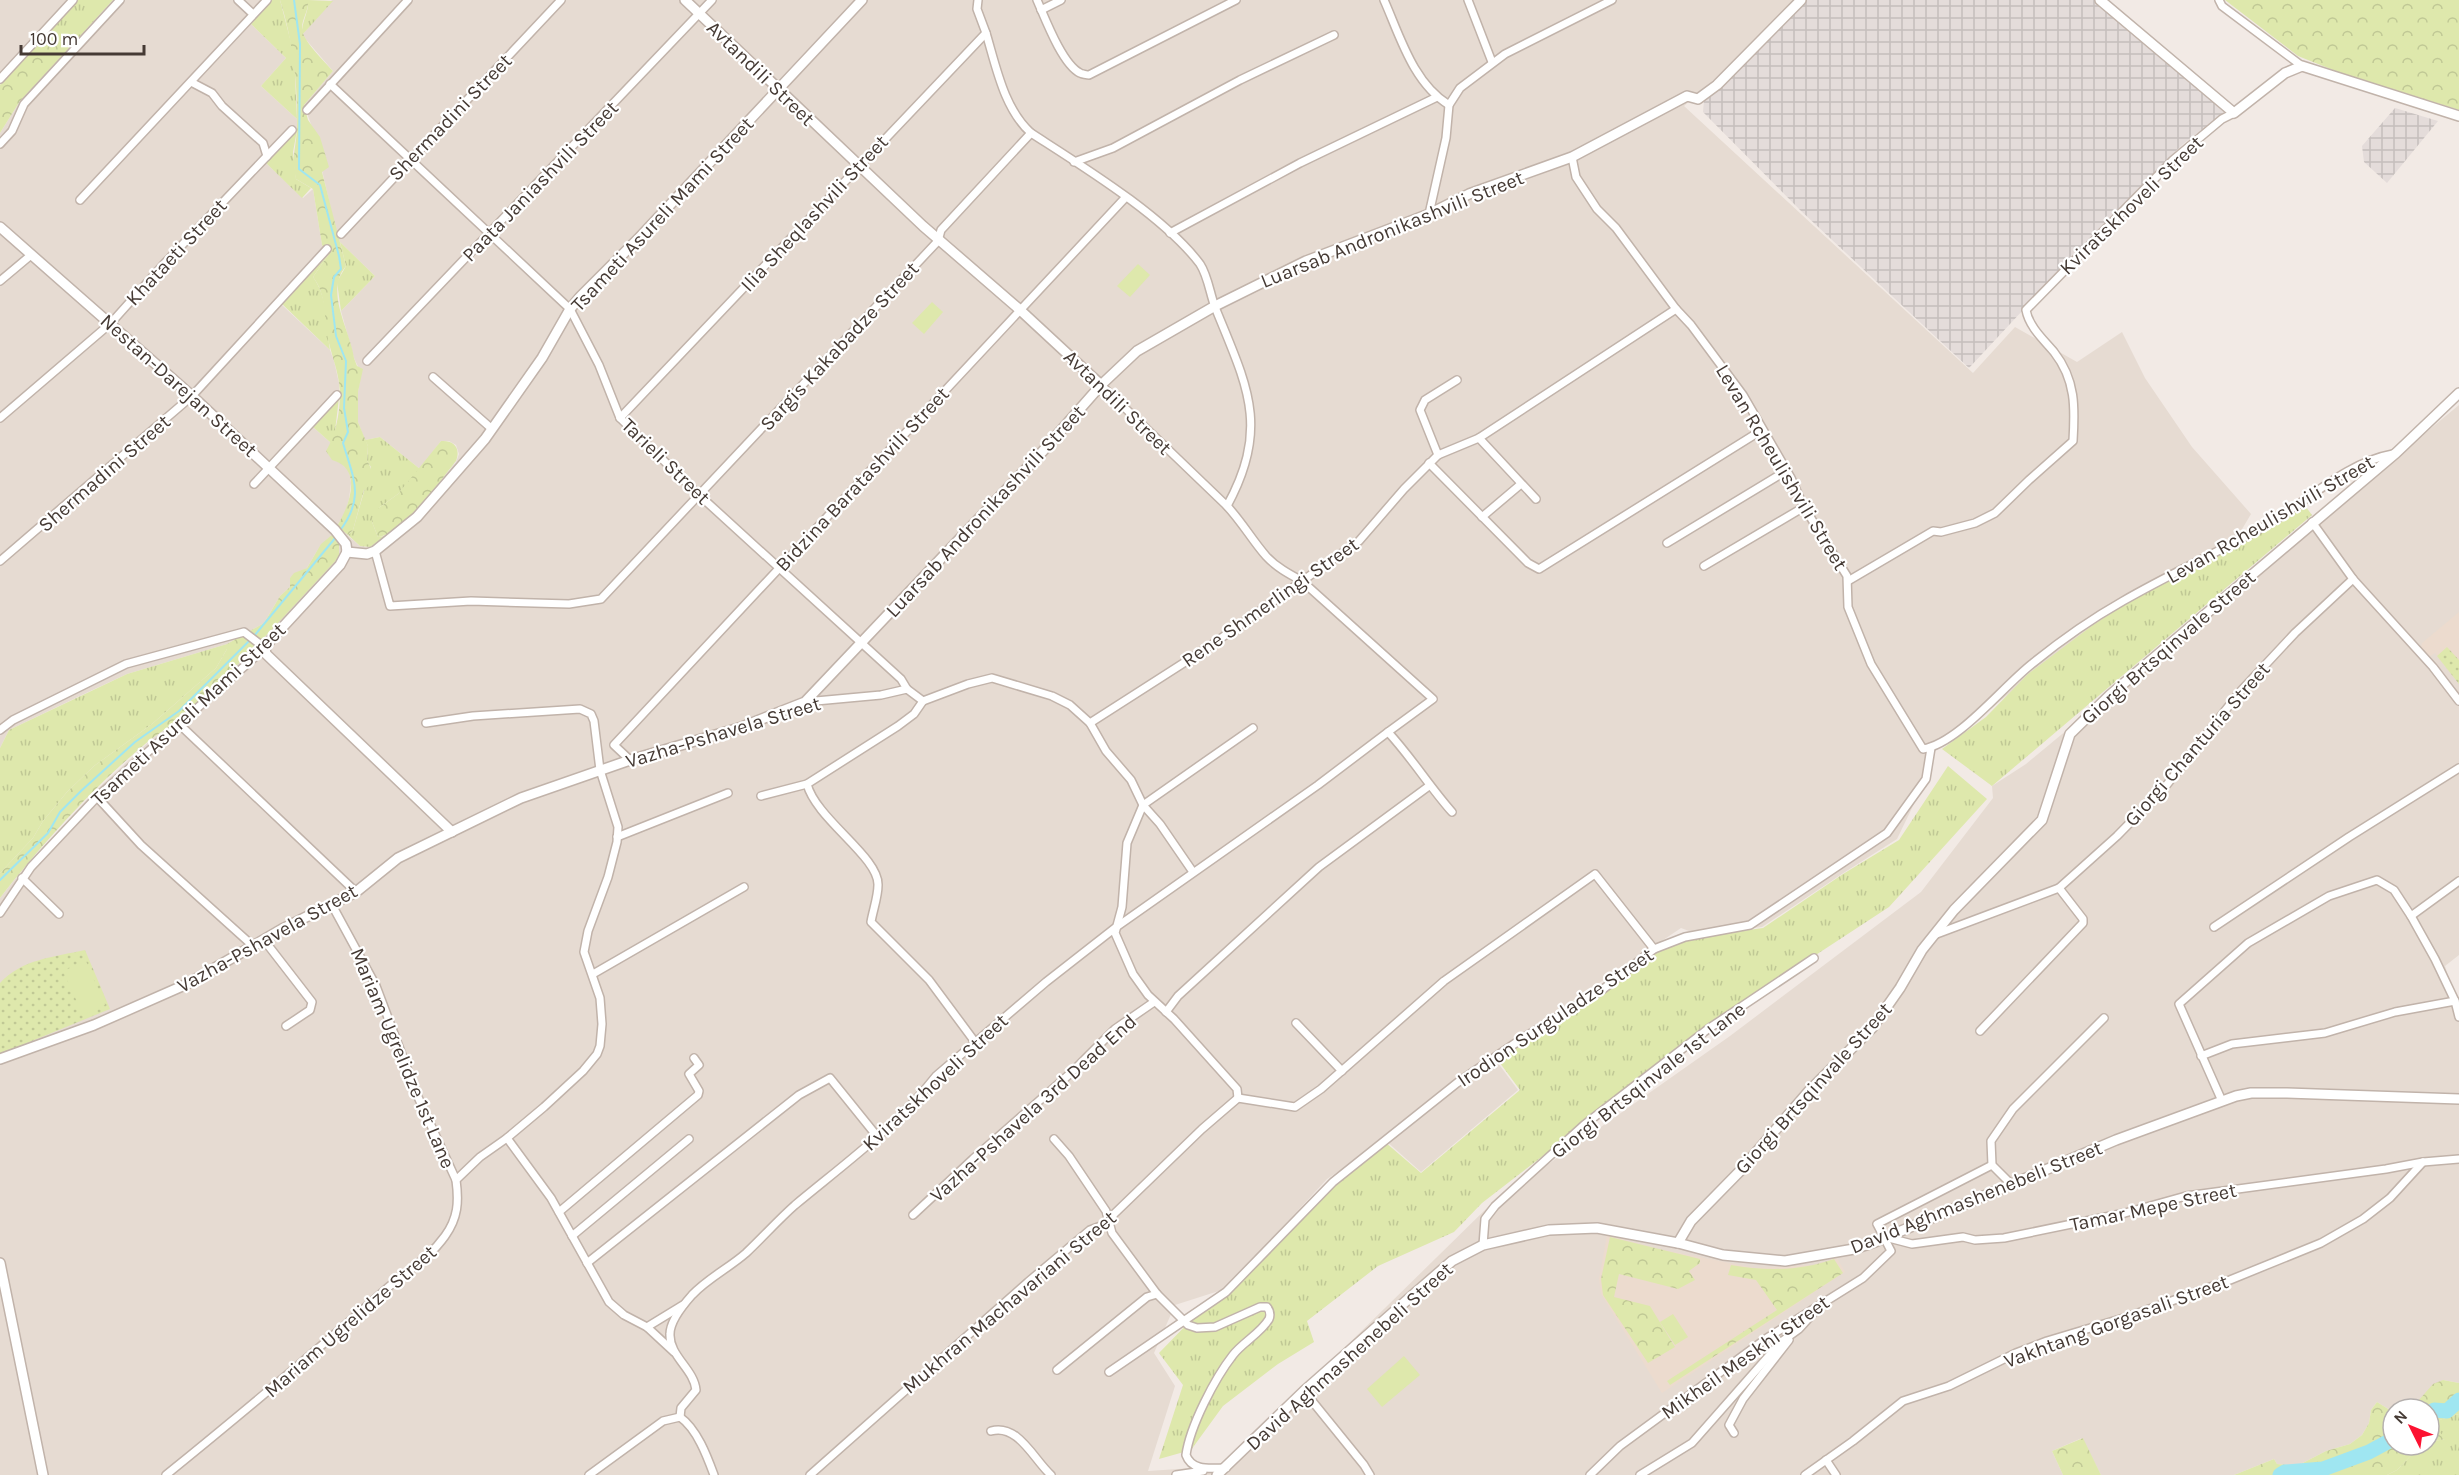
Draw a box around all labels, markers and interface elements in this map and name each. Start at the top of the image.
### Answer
street label: Avtandili Street [702,16,820,131]
scale bar [21,18,144,56]
text: 100 m [30,28,78,50]
street label: Shermadini Street [384,49,517,185]
street label: Paata Janiashvili Street [458,96,623,266]
street label: Tsameti Asureli Mami Street [566,112,759,316]
street label: Ilia Sheqlashvili Street [736,130,893,296]
street label: Kviratskhoveli Street [2055,131,2208,280]
street label: Luarsab Andronikashvili Street [1257,166,1527,293]
street label: Khataeti Street [121,194,232,310]
street label: Sargis Kakabadze Street [755,257,924,435]
street label: Nestan-Darejan Street [96,309,262,462]
street label: Avtandili Street [1059,345,1177,460]
street label: Levan Rcheulishvili Street [1711,360,1852,575]
street label: Bidzina Baratashvili Street [771,382,954,576]
street label: Luarsab Andronikashvili Street [881,400,1090,622]
street label: Shermadini Street [34,410,175,537]
street label: Tarieli Street [617,414,715,510]
street label: Levan Rcheulishvili Street [2162,450,2379,588]
street label: Rene Shmerlingi Street [1177,532,1363,672]
street label: Giorgi Brtsqinvale Street [2077,565,2260,729]
street label: Tsameti Asureli Mami Street [87,618,291,810]
street label: Giorgi Chanturia Street [2120,657,2275,831]
street label: Vazha-Pshavela Street [623,692,824,773]
street label: Vazha-Pshavela Street [173,879,362,998]
street label: Irodion Surguladze Street [1453,943,1658,1092]
street label: Mariam Ugrelidze 1st Lane [346,944,460,1172]
street label: Giorgi Brtsqinvale 1st Lane [1547,997,1750,1163]
street label: Giorgi Brtsqinvale Street [1730,998,1897,1179]
street label: Kviratskhoveli Street [858,1009,1013,1156]
street label: Vazha-Pshavela 3rd Dead End [926,1010,1141,1207]
street label: David Aghmashenebeli Street [1847,1136,2106,1259]
street label: Tamar Mepe Street [2068,1178,2239,1236]
street label: Mukhran Machavariani Street [898,1206,1121,1399]
street label: Mariam Ugrelidze Street [260,1240,441,1402]
street label: David Aghmashenebeli Street [1241,1257,1458,1455]
street label: Vakhtang Gorgasali Street [2001,1270,2232,1373]
street label: Mikheil Meskhi Street [1657,1291,1834,1424]
north arrow [2381,1397,2441,1457]
text: N [2390,1406,2411,1428]

